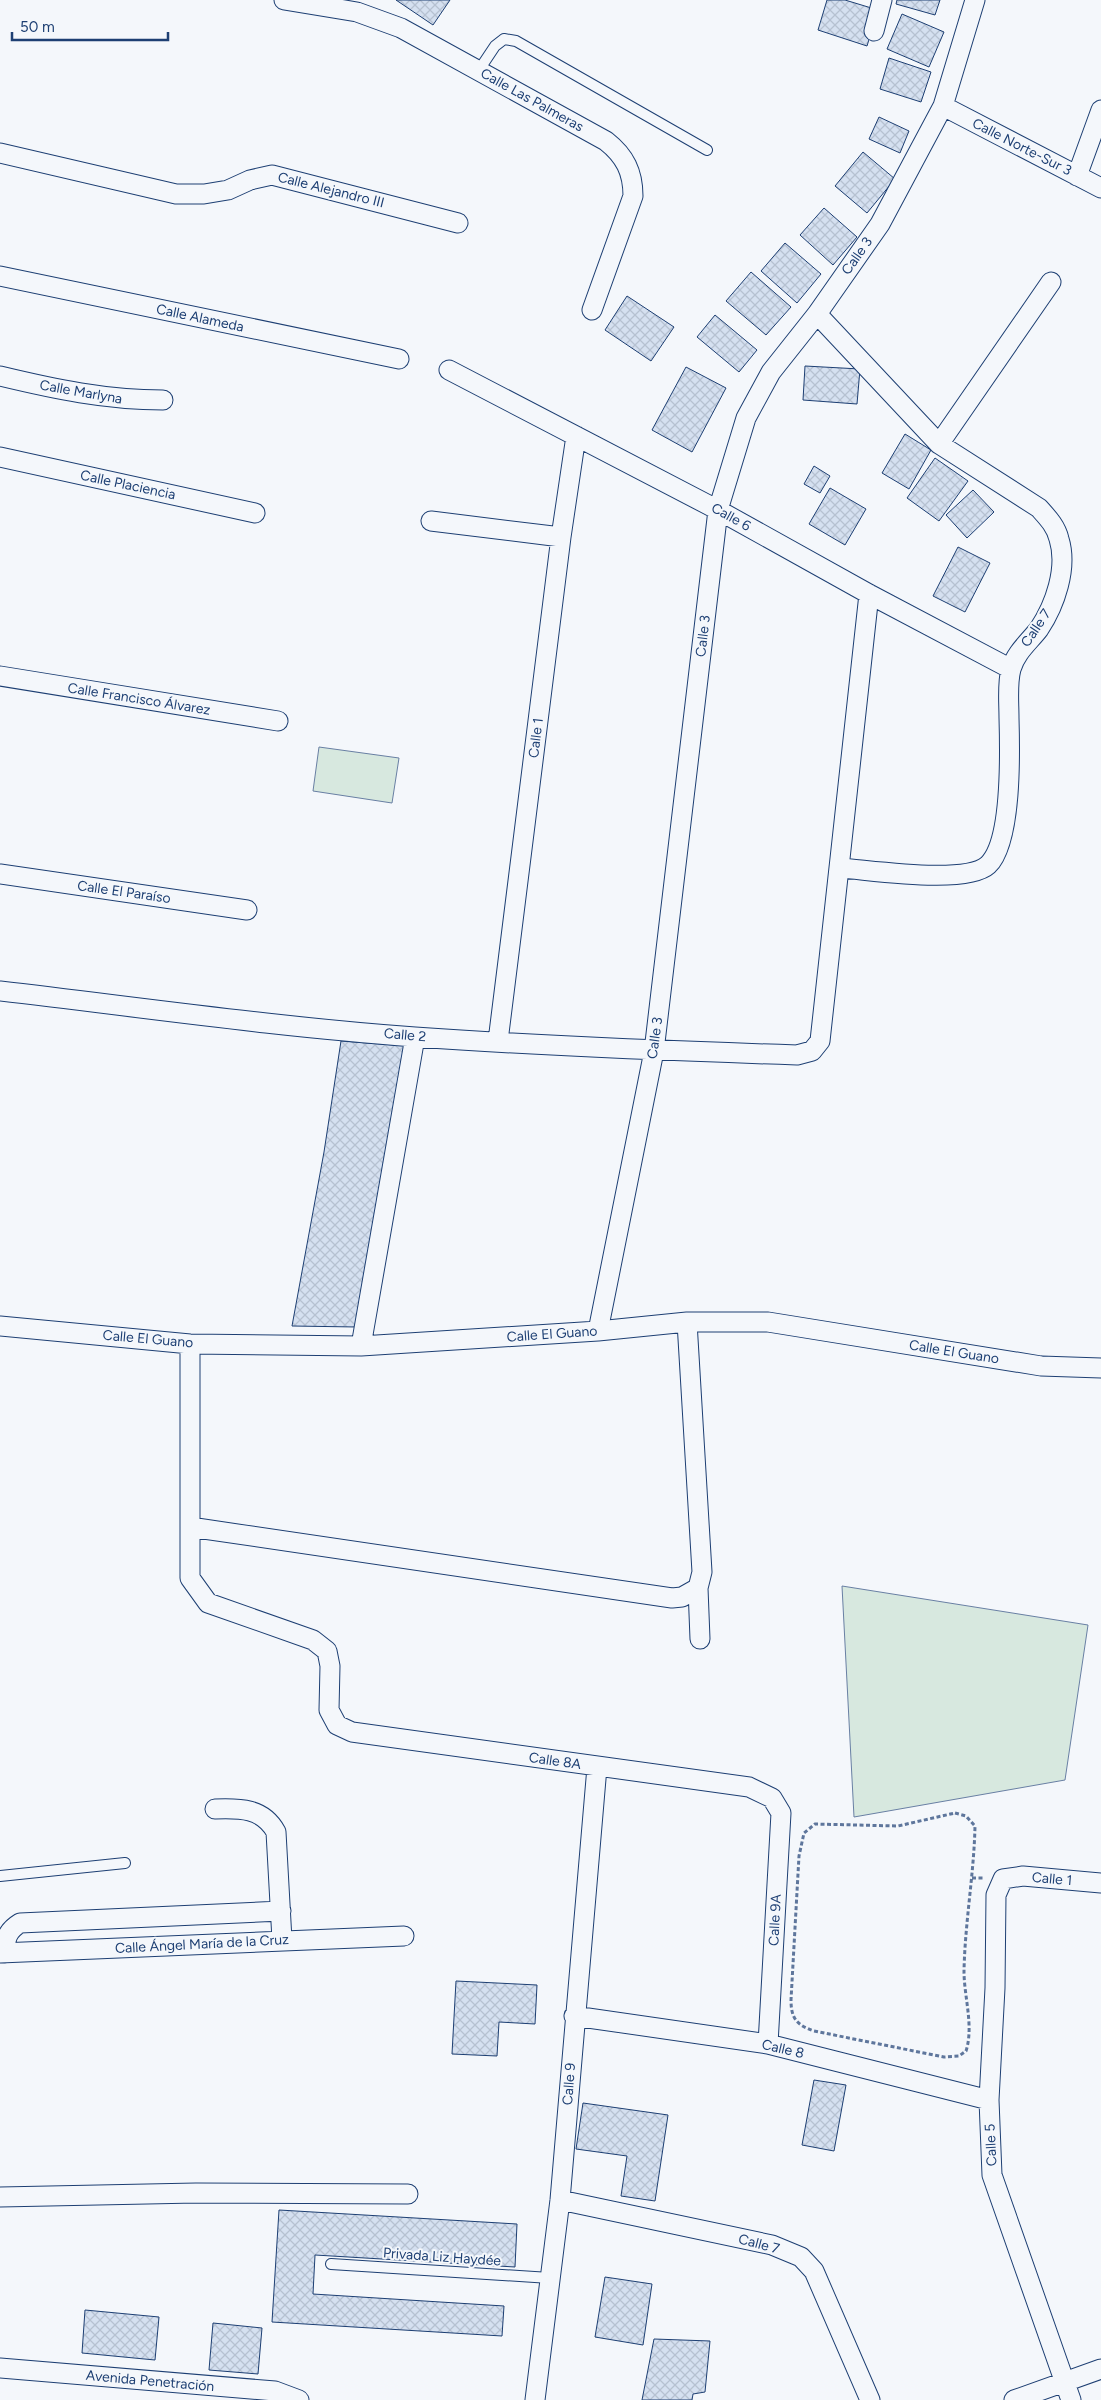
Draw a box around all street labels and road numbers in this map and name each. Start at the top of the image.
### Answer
street label: Calle Las Palmeras [478,65,586,135]
street label: Calle Norte-Sur 3 [970,115,1074,179]
street label: Calle Alejandro III [276,169,386,211]
street label: Calle 3 [838,234,876,278]
street label: Calle Alameda [155,300,245,336]
street label: Calle Marlyna [38,376,124,408]
street label: Calle Placiencia [79,467,177,503]
street label: Calle 6 [708,499,754,535]
street label: Calle 7 [1017,605,1055,650]
street label: Calle 3 [692,614,714,658]
street label: Calle Francisco Álvarez [66,679,212,719]
street label: Calle 1 [525,717,547,759]
street label: Calle El Paraíso [76,877,172,907]
street label: Calle 3 [644,1016,666,1060]
street label: Calle 2 [383,1025,427,1045]
street label: Calle El Guano [506,1322,598,1346]
street label: Calle El Guano [102,1327,194,1351]
street label: Calle El Guano [908,1336,1000,1368]
street label: Calle 8A [528,1749,583,1773]
street label: Calle 1 [1031,1869,1073,1889]
street label: Calle 9A [765,1893,785,1946]
street label: Calle Ángel María de la Cruz [115,1931,290,1957]
street label: Calle 8 [760,2036,806,2062]
street label: Calle 9 [559,2062,579,2106]
street label: Calle 5 [981,2123,1001,2167]
street label: Calle 7 [737,2230,782,2258]
street label: Privada Liz Haydée [382,2244,502,2270]
street label: Avenida Penetración [85,2367,215,2395]

